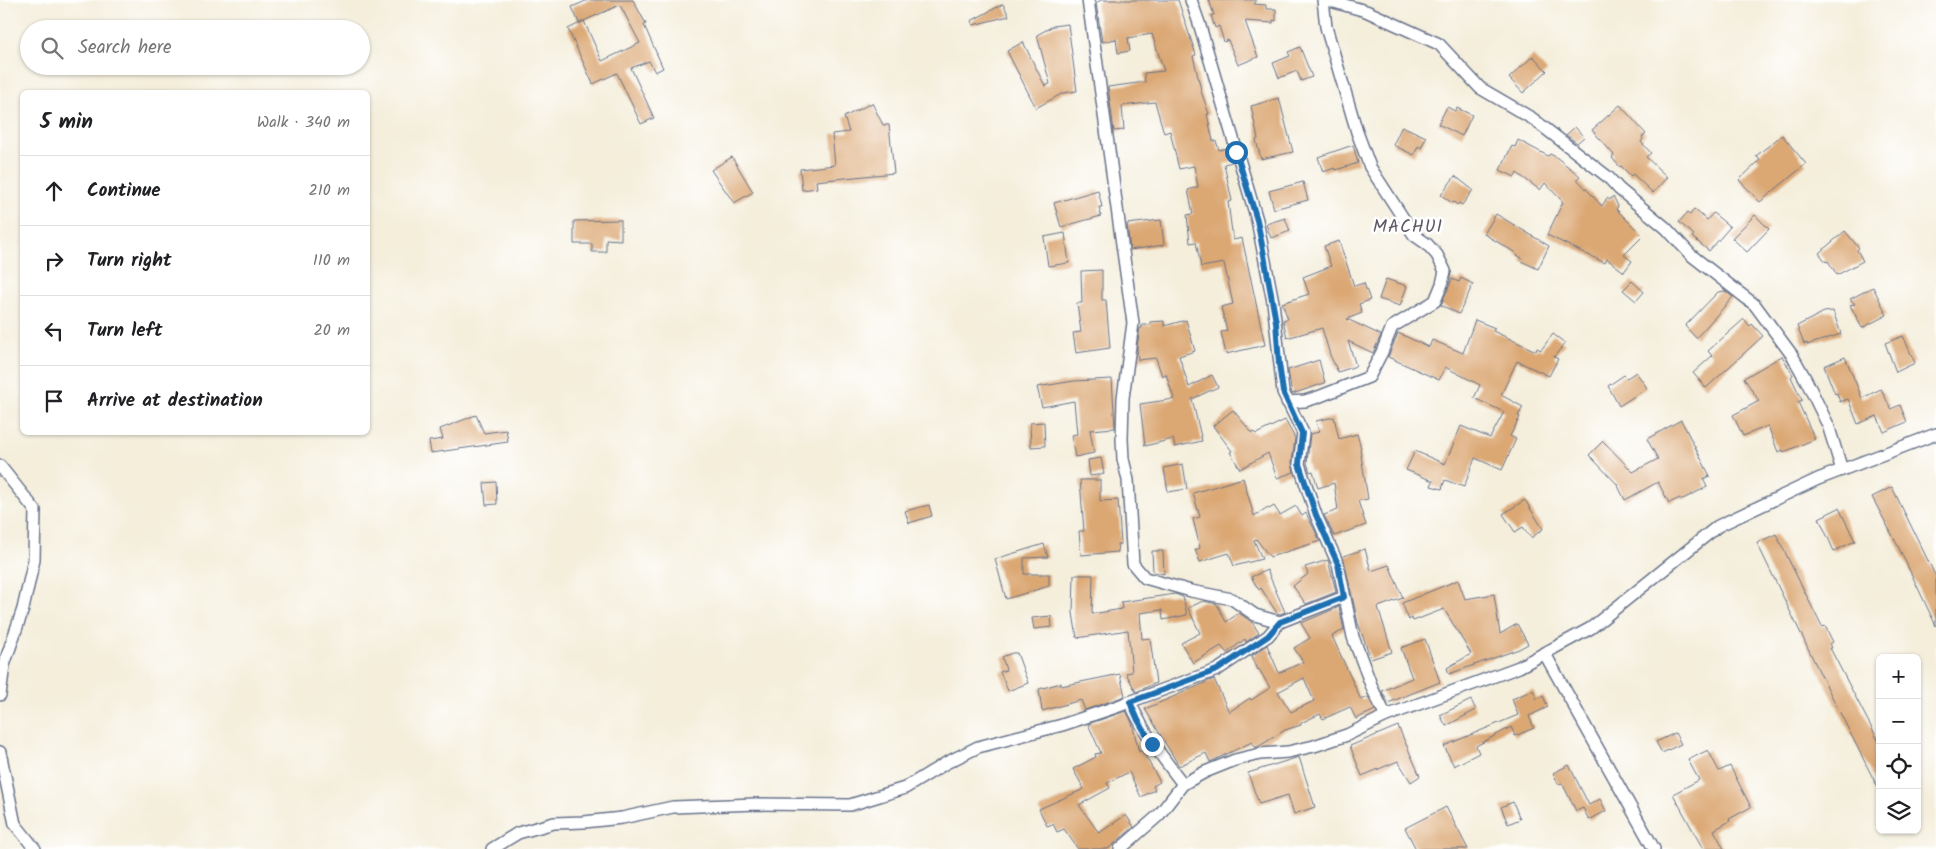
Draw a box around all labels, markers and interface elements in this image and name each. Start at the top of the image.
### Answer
search box [20,20,370,75]
text: Search here [78,33,172,63]
icon: search [38,34,66,62]
text: 5 min [40,106,93,139]
text: Walk · 340 m [257,110,350,135]
route start [1225,141,1248,164]
text: Continue [87,176,160,206]
icon: ahead [40,177,68,205]
text: 210 m [309,178,350,203]
district label: MACHUI [1373,213,1443,242]
text: Turn right [87,246,172,276]
icon: right [40,247,68,275]
text: 110 m [313,248,350,273]
text: Turn left [87,316,162,346]
icon: left [40,317,68,345]
text: 20 m [314,318,350,343]
text: Arrive at destination [87,386,263,416]
icon: arrive [40,387,68,415]
map controls [1876,654,1921,834]
button: + [1876,654,1921,699]
button: − [1876,699,1921,744]
route end [1141,733,1164,756]
button: locate [1876,744,1921,789]
button: layers [1876,789,1921,834]

